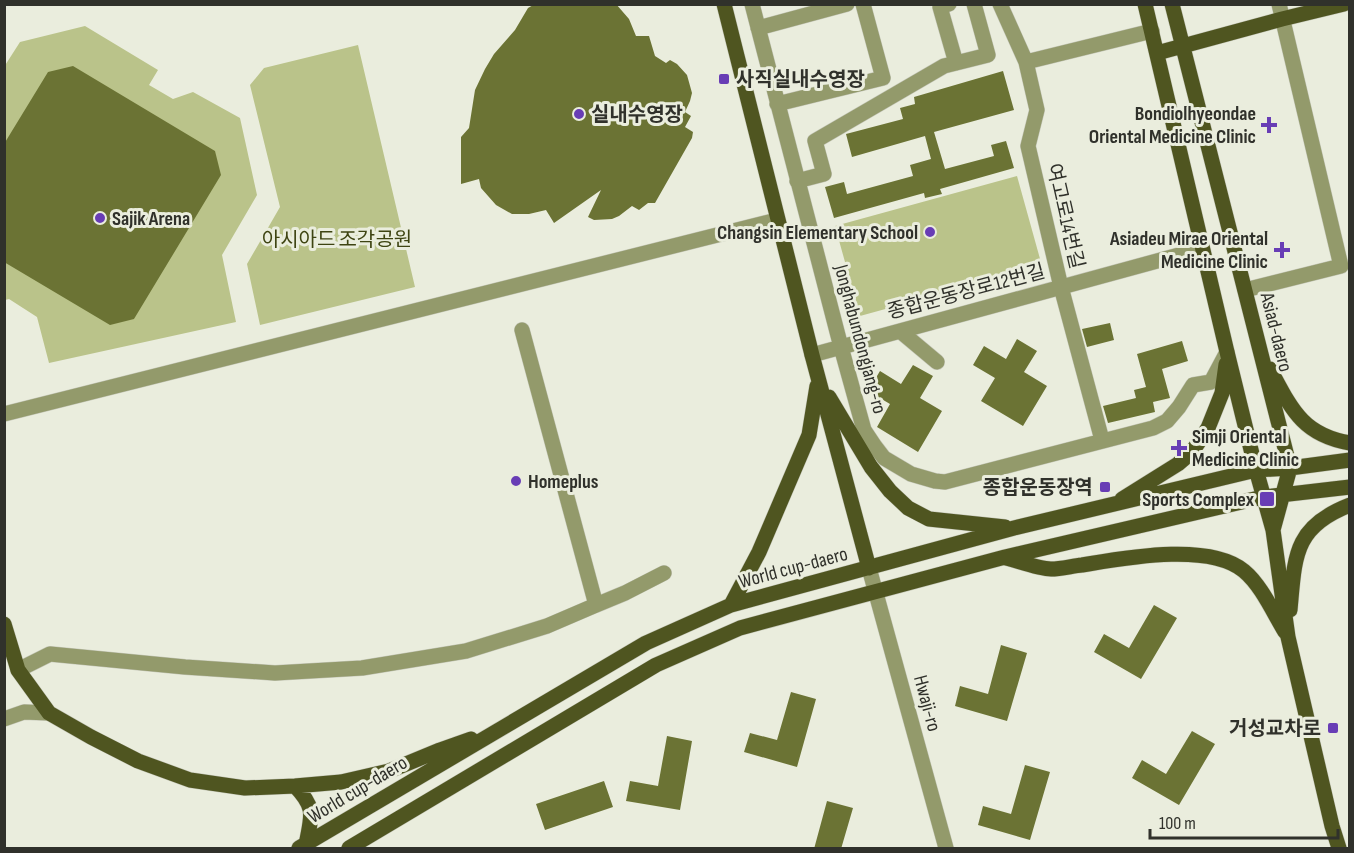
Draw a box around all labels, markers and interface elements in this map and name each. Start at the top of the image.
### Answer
place label: 사직실내수영장 [736,68,865,92]
marker: 사직실내수영장 [717,72,731,86]
place label: Bondiolhyeondae Oriental Medicine Clinic [1089,102,1256,149]
place label: 실내수영장 [591,103,683,127]
marker: 실내수영장 [572,107,586,121]
marker: Bondiolhyeondae Oriental Medicine Clinic [1260,116,1278,134]
street label: 여고로14번길 [1041,161,1089,271]
place label: Sajik Arena [112,207,190,231]
marker: Sajik Arena [93,211,107,225]
place label: Changsin Elementary School [717,221,918,245]
marker: Changsin Elementary School [923,225,937,239]
place label: Asiadeu Mirae Oriental Medicine Clinic [1109,227,1268,274]
park label: 아시아드 조각공원 [262,228,412,252]
marker: Asiadeu Mirae Oriental Medicine Clinic [1273,241,1291,259]
street label: 종합운동장로12번길 [885,259,1048,325]
street label: Jonghabundongjang-ro [828,261,891,416]
street label: Asiad-daero [1254,289,1297,374]
place label: Simji Oriental Medicine Clinic [1192,425,1299,472]
marker: Simji Oriental Medicine Clinic [1170,439,1188,457]
place label: Homeplus [528,470,599,494]
marker: Homeplus [509,474,523,488]
place label: 종합운동장역 [983,476,1093,500]
marker: 종합운동장역 [1098,480,1112,494]
place label: Sports Complex [1142,488,1255,512]
marker: Sports Complex [1258,490,1276,508]
street label: World cup-daero [736,542,850,594]
street label: Hwaji-ro [908,673,946,734]
place label: 거성교차로 [1229,717,1321,741]
marker: 거성교차로 [1326,721,1340,735]
street label: World cup-daero [303,751,412,829]
scale bar [1150,802,1338,840]
text: 100 m [1159,813,1196,834]

